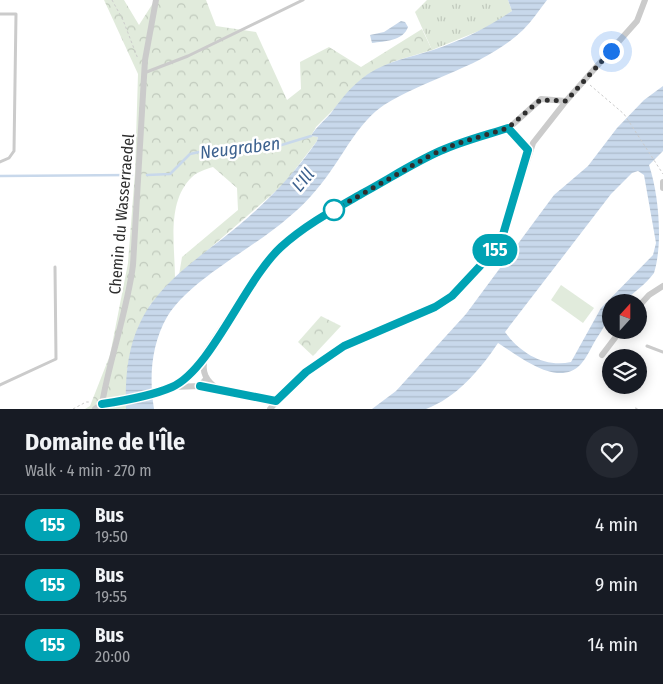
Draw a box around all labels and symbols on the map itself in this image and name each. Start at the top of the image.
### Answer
your location [599,39,624,64]
water label: Neugraben [199,132,281,164]
street label: Chemin du Wasserraedel [105,133,138,295]
water label: L'Ill [287,164,319,196]
unlabelled marker [323,199,345,221]
line badge: 155 [466,234,524,266]
north arrow [602,294,648,339]

